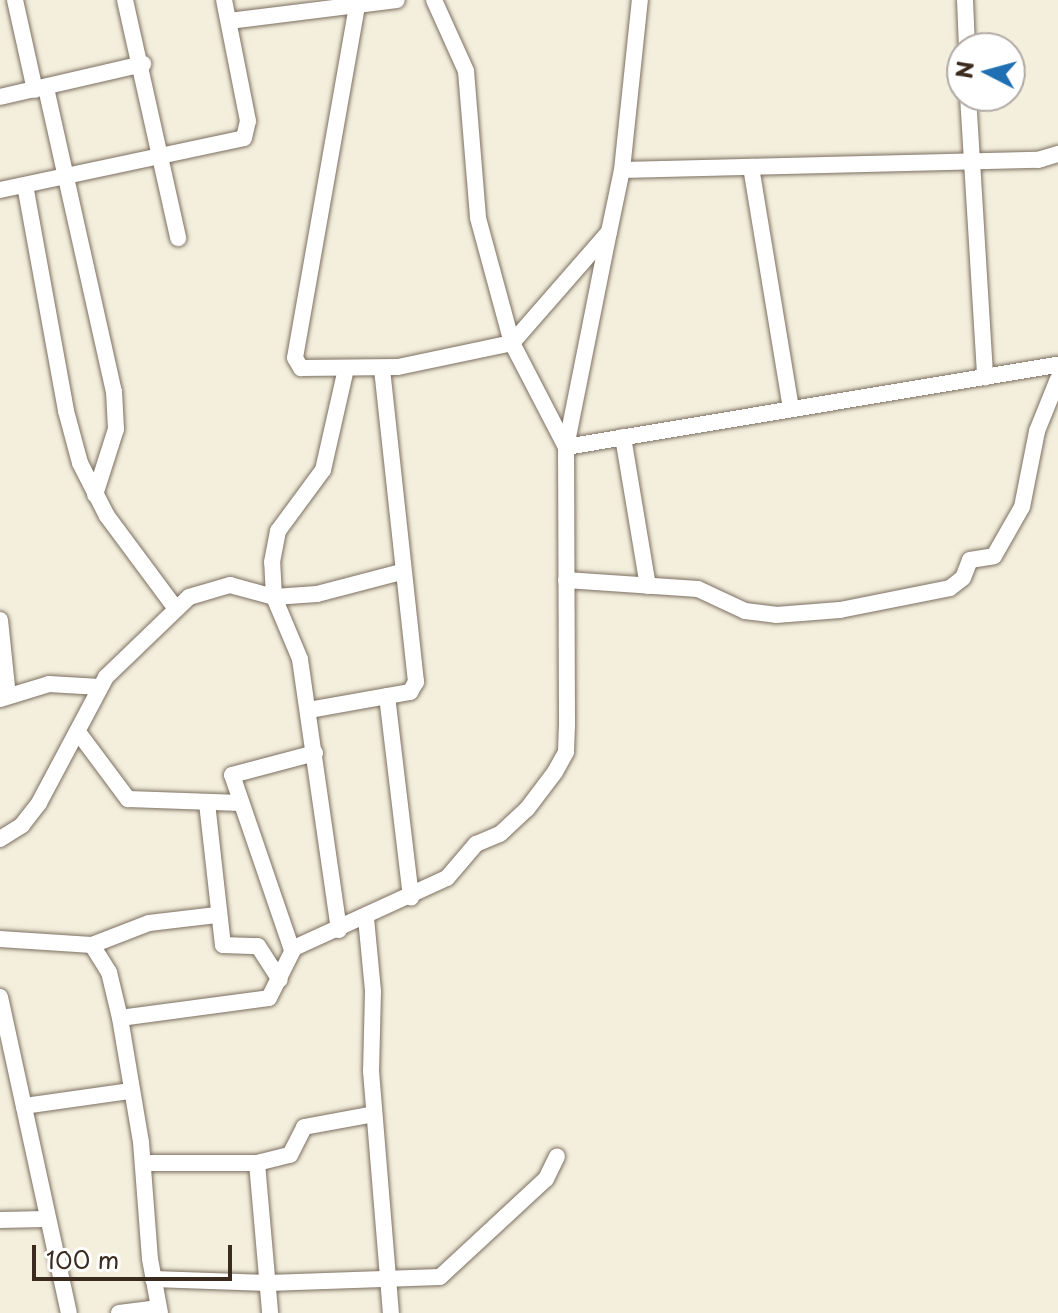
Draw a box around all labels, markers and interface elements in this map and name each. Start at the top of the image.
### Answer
north arrow [946,32,1026,112]
text: N [946,59,981,80]
scale bar [36,1229,236,1279]
text: 100 m [46,1241,119,1277]

